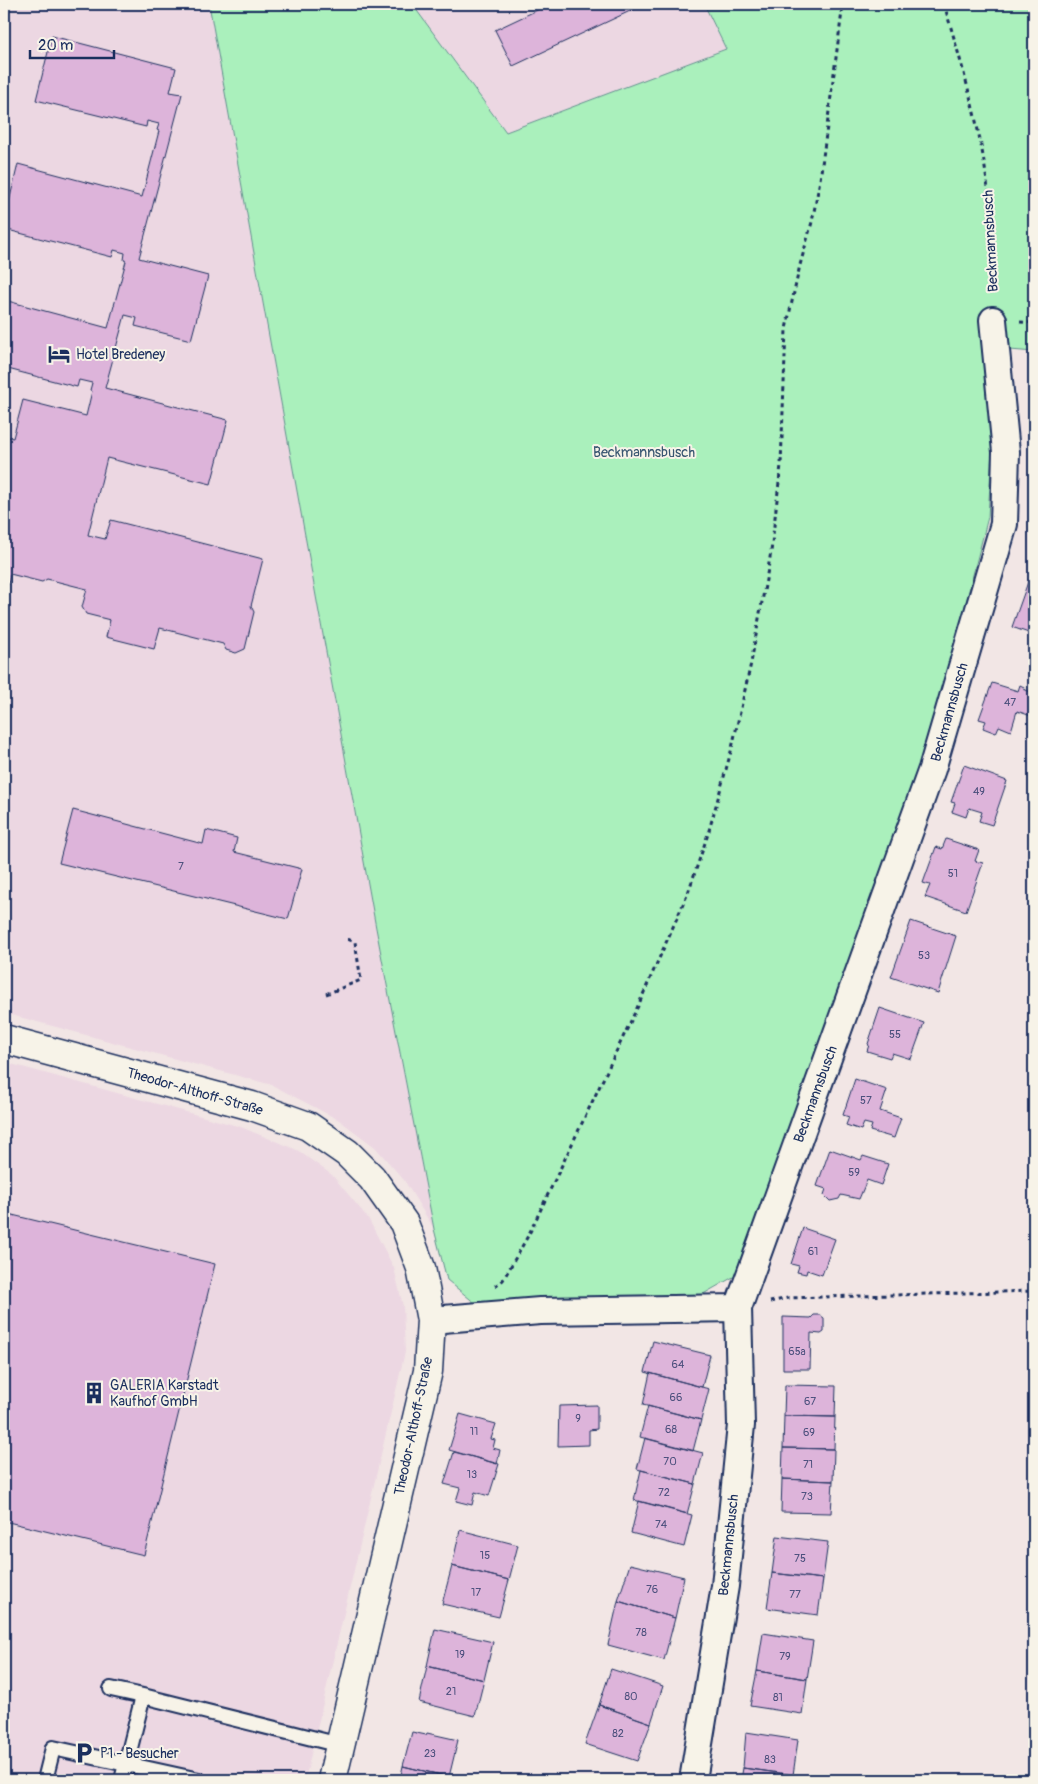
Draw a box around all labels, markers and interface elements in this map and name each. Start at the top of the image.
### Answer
scale bar [30,28,114,60]
text: 20 m [38,36,73,55]
street label: Beckmannsbusch [979,190,1002,292]
hotel icon: Hotel Bredeney [46,341,72,367]
place label: Hotel Bredeney [76,346,165,363]
park label: Beckmannsbusch [593,444,695,461]
street label: Beckmannsbusch [927,661,972,763]
house number: 47 [1004,696,1016,709]
house number: 49 [973,785,985,798]
house number: 7 [178,860,184,873]
house number: 51 [948,867,958,880]
house number: 53 [918,949,930,962]
house number: 55 [889,1028,901,1041]
street label: Beckmannsbusch [790,1043,841,1145]
street label: Theodor-Althoff-Straße [125,1064,265,1119]
house number: 57 [860,1094,872,1107]
house number: 59 [848,1166,860,1179]
house number: 61 [808,1245,818,1258]
house number: 65a [788,1345,806,1358]
street label: Theodor-Althoff-Straße [391,1355,436,1497]
house number: 64 [672,1358,685,1371]
place label: GALERIA Karstadt Kaufhof GmbH [110,1377,219,1410]
building icon: GALERIA Karstadt Kaufhof GmbH [81,1380,107,1406]
house number: 66 [670,1391,682,1404]
house number: 67 [804,1395,816,1408]
house number: 9 [575,1412,581,1425]
house number: 68 [665,1423,677,1436]
house number: 11 [470,1425,478,1438]
house number: 69 [803,1426,815,1439]
house number: 70 [663,1455,677,1468]
house number: 71 [803,1458,813,1471]
house number: 13 [467,1468,477,1481]
house number: 72 [658,1486,670,1499]
house number: 73 [801,1490,813,1503]
street label: Beckmannsbusch [715,1493,742,1597]
house number: 74 [655,1518,668,1531]
house number: 15 [480,1549,490,1562]
house number: 75 [794,1552,806,1565]
house number: 76 [646,1583,658,1596]
house number: 17 [471,1586,481,1599]
house number: 77 [789,1588,801,1601]
house number: 78 [635,1626,647,1639]
house number: 19 [455,1648,465,1661]
house number: 79 [779,1650,791,1663]
house number: 21 [446,1685,456,1698]
house number: 80 [624,1690,638,1703]
house number: 81 [773,1691,783,1704]
house number: 82 [612,1727,624,1740]
parking icon: P1 - Besucher [71,1740,97,1766]
place label: P1 - Besucher [100,1745,179,1762]
house number: 23 [424,1747,436,1760]
house number: 83 [764,1753,776,1766]

